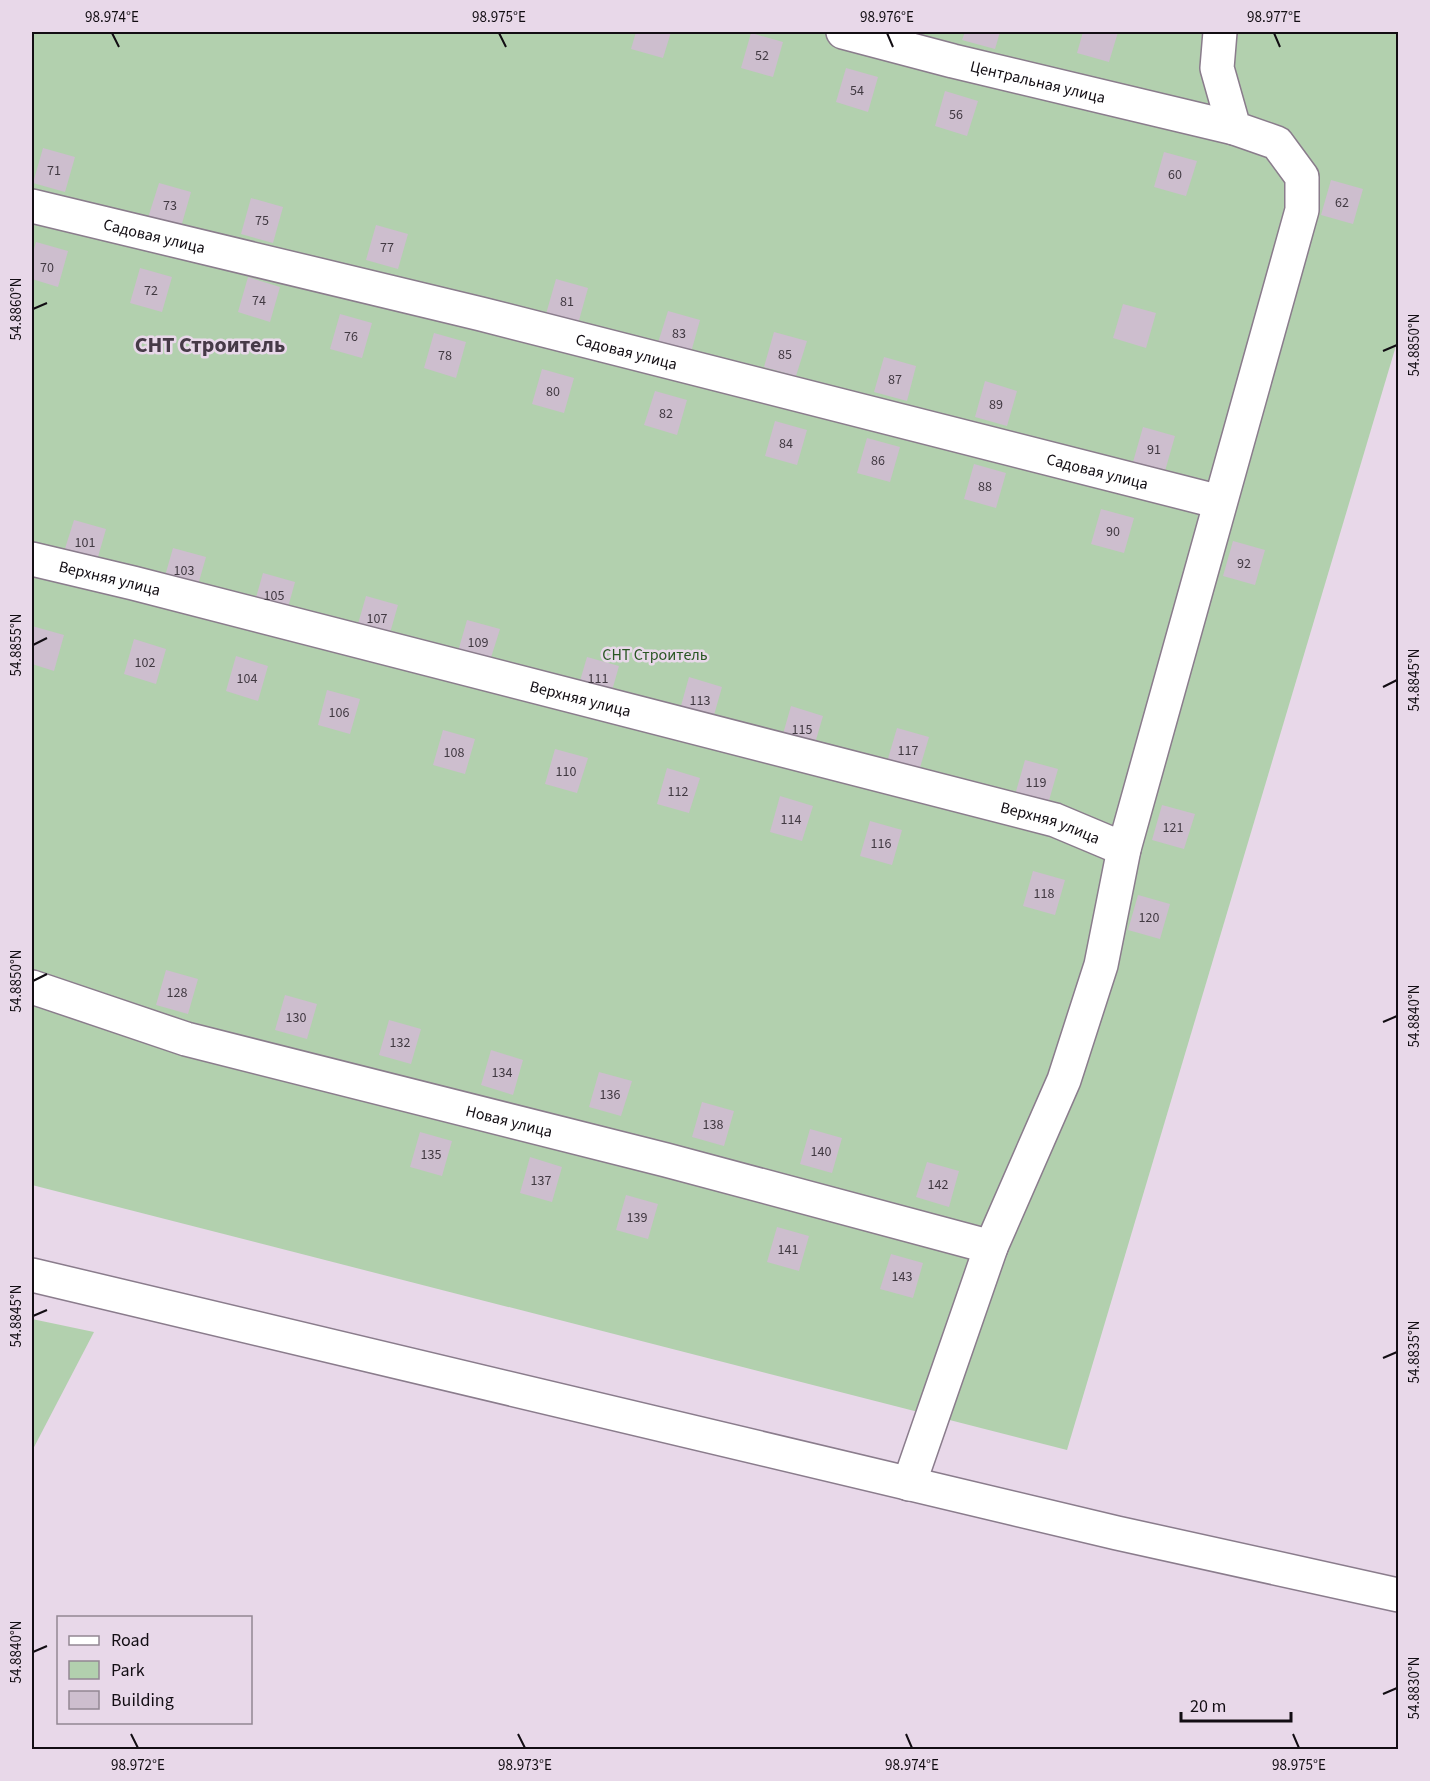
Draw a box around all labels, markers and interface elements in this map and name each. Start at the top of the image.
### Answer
text: 98.974°E [85,7,139,28]
text: 98.975°E [472,7,526,28]
text: 98.976°E [860,7,914,28]
text: 98.977°E [1247,7,1301,28]
house number: 52 [755,46,769,66]
street label: Центральная улица [968,55,1107,109]
house number: 54 [850,81,864,101]
house number: 56 [949,105,963,125]
house number: 71 [47,161,61,181]
house number: 60 [1168,165,1182,185]
house number: 62 [1335,193,1349,213]
house number: 73 [163,196,177,216]
house number: 75 [255,211,269,231]
street label: Садовая улица [101,214,207,259]
house number: 77 [380,238,394,258]
house number: 70 [40,258,54,278]
text: 54.8860°N [6,277,27,341]
house number: 72 [144,281,158,301]
house number: 74 [252,291,266,311]
house number: 81 [560,292,574,312]
text: 54.8850°N [1404,313,1425,377]
house number: 83 [672,324,686,344]
house number: 76 [344,327,358,347]
district label: СНТ Строитель [135,329,285,361]
street label: Садовая улица [573,329,679,375]
house number: 85 [778,345,792,365]
house number: 78 [438,346,452,366]
house number: 87 [888,370,902,390]
house number: 80 [546,382,560,402]
house number: 89 [989,395,1003,415]
house number: 82 [659,404,673,424]
house number: 84 [779,434,793,454]
house number: 91 [1147,440,1161,460]
street label: Садовая улица [1044,448,1150,495]
house number: 86 [871,451,885,471]
house number: 88 [978,477,992,497]
house number: 90 [1106,522,1120,542]
house number: 101 [75,533,95,553]
house number: 92 [1237,554,1251,574]
street label: Верхняя улица [57,556,163,602]
house number: 103 [174,561,194,581]
house number: 105 [264,586,284,606]
house number: 107 [367,609,387,629]
text: 54.8855°N [6,613,27,677]
house number: 109 [468,633,488,653]
park label: СНТ Строитель [602,644,708,666]
text: 54.8845°N [1404,648,1425,712]
house number: 102 [135,653,155,673]
house number: 104 [237,669,257,689]
house number: 111 [588,669,608,689]
street label: Верхняя улица [527,675,633,723]
house number: 113 [690,691,710,711]
house number: 106 [329,703,349,723]
house number: 115 [792,720,812,740]
house number: 117 [898,741,918,761]
house number: 108 [444,743,464,763]
house number: 110 [556,762,576,782]
house number: 119 [1026,773,1046,793]
house number: 112 [668,782,688,802]
street label: Верхняя улица [998,796,1103,850]
house number: 114 [781,810,801,830]
house number: 121 [1163,818,1183,838]
house number: 116 [871,834,891,854]
house number: 118 [1034,884,1054,904]
house number: 120 [1139,908,1159,928]
text: 54.8850°N [6,949,27,1013]
house number: 128 [167,983,187,1003]
text: 54.8840°N [1404,984,1425,1048]
house number: 130 [286,1008,306,1028]
house number: 132 [390,1033,410,1053]
house number: 134 [492,1063,512,1083]
house number: 136 [600,1085,620,1105]
street label: Новая улица [463,1100,555,1143]
house number: 138 [703,1115,723,1135]
house number: 140 [811,1142,831,1162]
house number: 135 [421,1145,441,1165]
house number: 137 [531,1171,551,1191]
house number: 142 [928,1175,948,1195]
house number: 139 [627,1208,647,1228]
house number: 141 [778,1240,798,1260]
house number: 143 [892,1267,912,1287]
text: 54.8845°N [6,1284,27,1348]
text: 54.8835°N [1404,1320,1425,1384]
legend [57,1616,252,1724]
text: 54.8840°N [6,1620,27,1684]
text: Road [111,1628,150,1653]
text: 54.8830°N [1404,1656,1425,1720]
text: Park [111,1658,145,1683]
scale bar [1181,1685,1290,1723]
text: Building [111,1688,174,1713]
text: 20 m [1190,1694,1226,1719]
text: 98.972°E [111,1755,165,1776]
text: 98.973°E [498,1755,552,1776]
text: 98.974°E [885,1755,939,1776]
text: 98.975°E [1272,1755,1326,1776]

